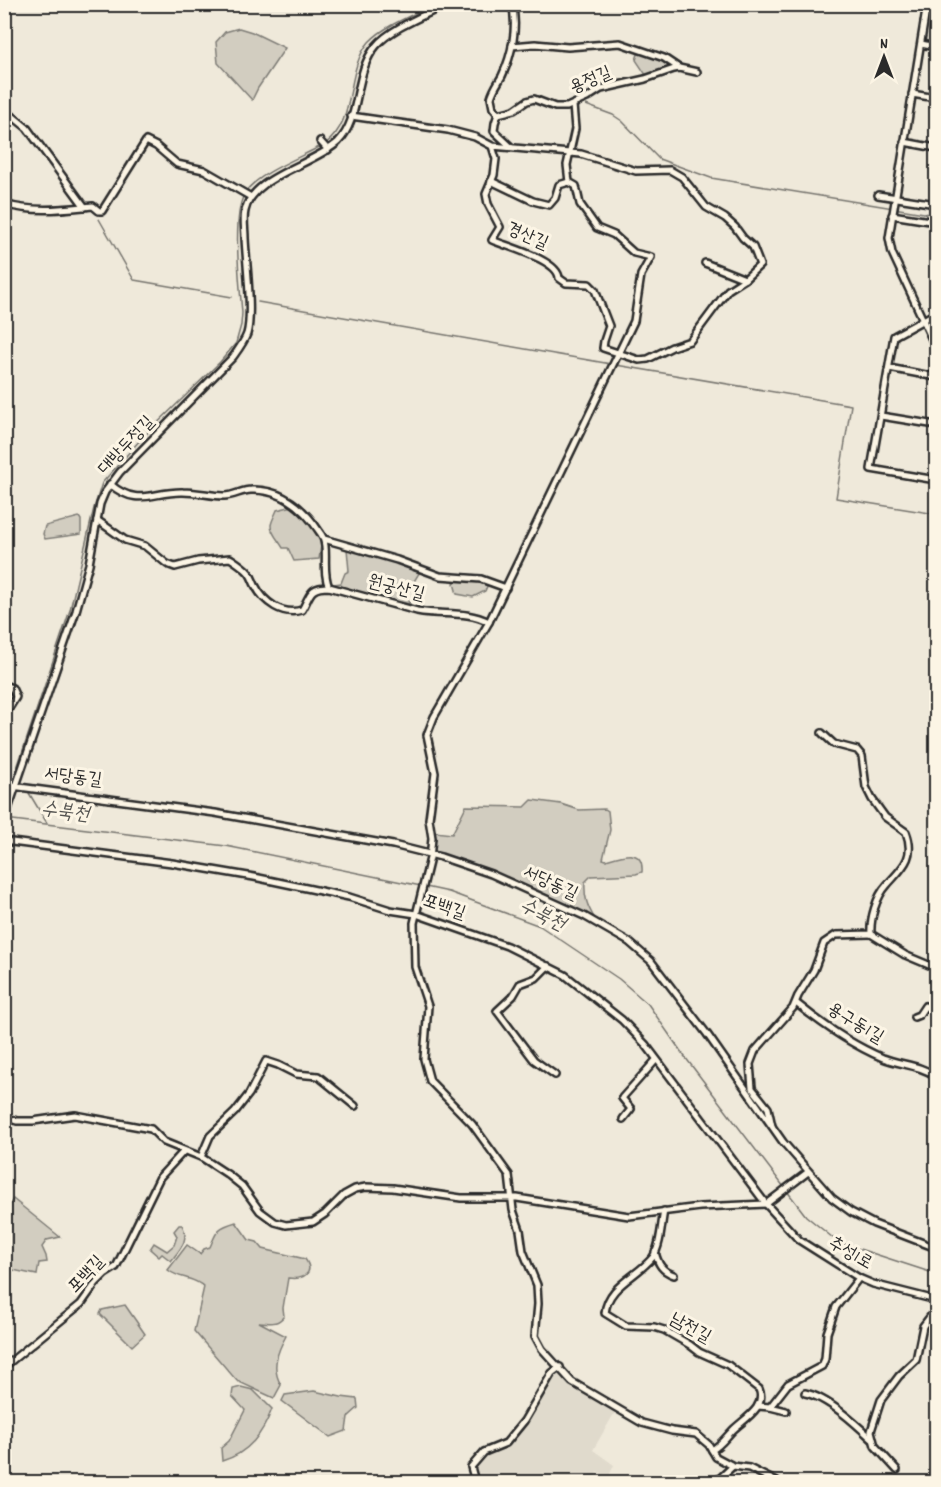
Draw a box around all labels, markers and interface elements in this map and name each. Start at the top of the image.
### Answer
north arrow [854,27,914,87]
text: N [880,33,888,56]
street label: 용정길 [566,61,616,101]
street label: 경산길 [502,217,552,257]
street label: 대방두정길 [93,411,161,481]
street label: 원궁산길 [365,570,428,608]
street label: 서당동길 [43,762,104,794]
water label: 수북천 [39,796,93,830]
street label: 서당동길 [518,860,582,908]
street label: 포백길 [419,889,469,927]
water label: 수북천 [514,893,572,940]
street label: 용구동1길 [822,997,888,1051]
street label: 추성1로 [823,1231,877,1277]
street label: 포백길 [63,1250,111,1299]
street label: 남전길 [665,1308,716,1351]

